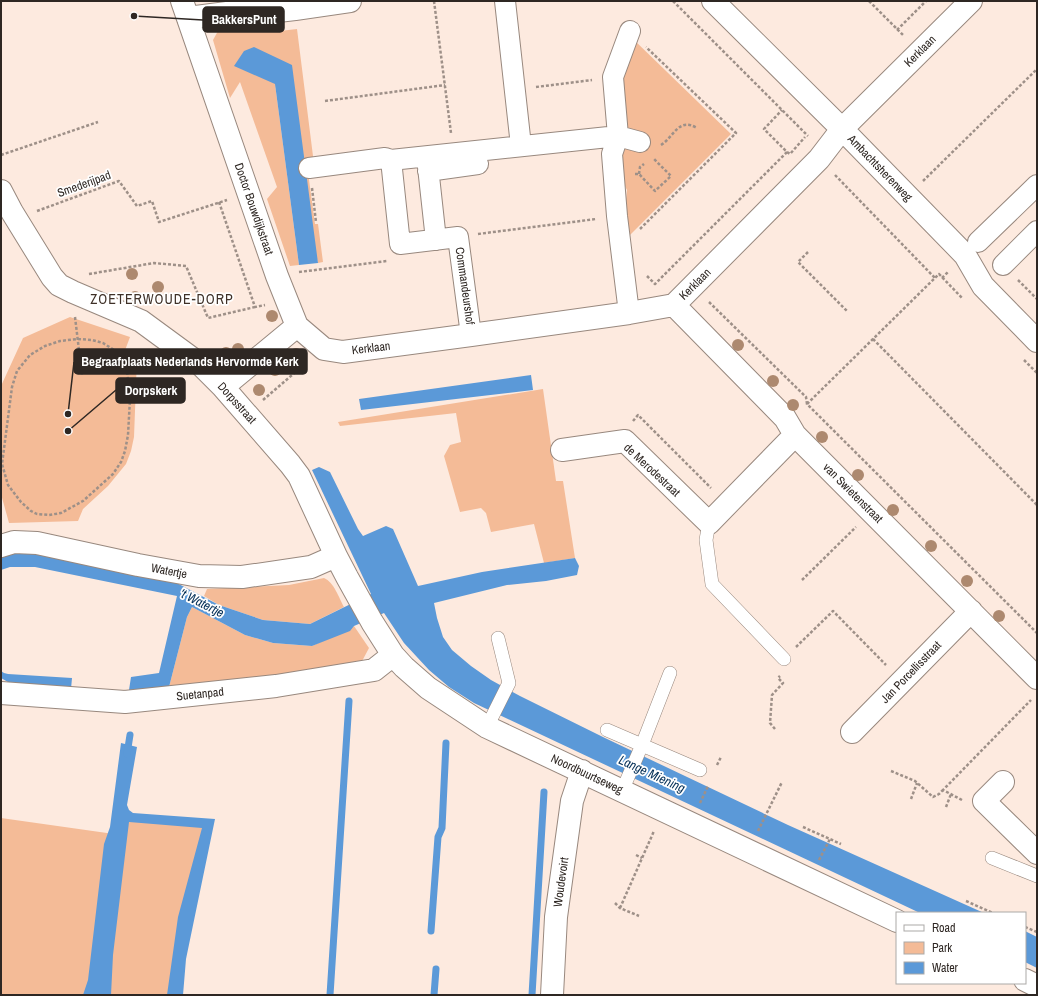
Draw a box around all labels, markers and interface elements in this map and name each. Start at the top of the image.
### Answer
callout: BakkersPunt [203,7,284,32]
text: BakkersPunt [211,11,277,28]
street label: Kerklaan [901,32,939,70]
street label: Ambachtsherenweg [843,130,916,205]
street label: Doctor Bouwdijkstraat [231,161,277,257]
street label: Smederijpad [55,167,113,201]
street label: Commandeurshof [452,246,478,326]
street label: Kerklaan [676,265,714,303]
district label: ZOETERWOUDE-DORP [90,290,234,308]
street label: Kerklaan [351,338,391,358]
callout: Begraafplaats Nederlands Hervormde Kerk [74,349,307,374]
text: Begraafplaats Nederlands Hervormde Kerk [81,353,299,370]
callout: Dorpskerk [116,378,185,403]
street label: Dorpsstraat [214,379,260,427]
text: Dorpskerk [125,382,177,399]
street label: de Merodestraat [620,440,684,500]
street label: van Swietenstraat [819,459,887,527]
street label: Watertje [150,560,188,582]
water label: 't Watertje [177,585,227,621]
street label: Jan Porcellisstraat [877,637,945,707]
street label: Suetanpad [175,684,225,704]
street label: Noordbuurtseweg [548,750,626,798]
water label: Lange Miening [616,751,688,797]
street label: Woudevoirt [550,856,572,908]
legend [896,912,1026,984]
text: Road [932,920,956,936]
text: Park [932,940,952,956]
text: Water [932,960,959,976]

